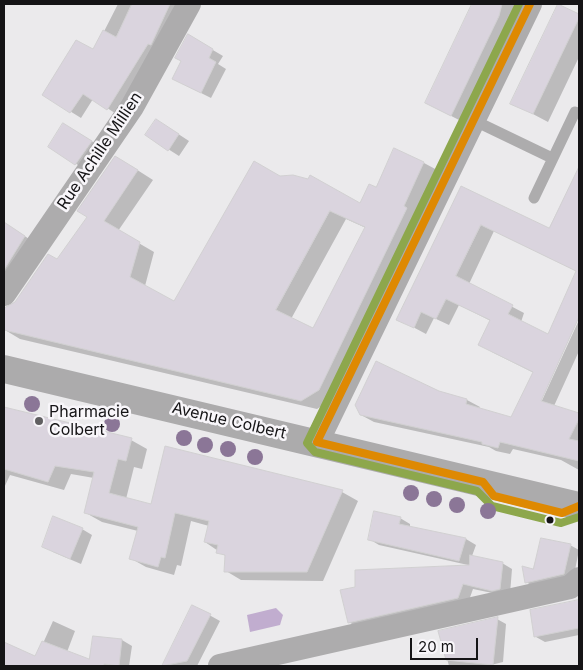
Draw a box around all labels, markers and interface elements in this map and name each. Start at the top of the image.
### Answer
street label: Rue Achille Millien [54,89,146,213]
street label: Avenue Colbert [170,399,288,443]
place label: Pharmacie Colbert [49,402,129,440]
marker: Pharmacie Colbert [33,415,45,427]
unlabelled marker [545,515,555,525]
scale bar [413,628,480,660]
text: 20 m [418,637,454,656]

